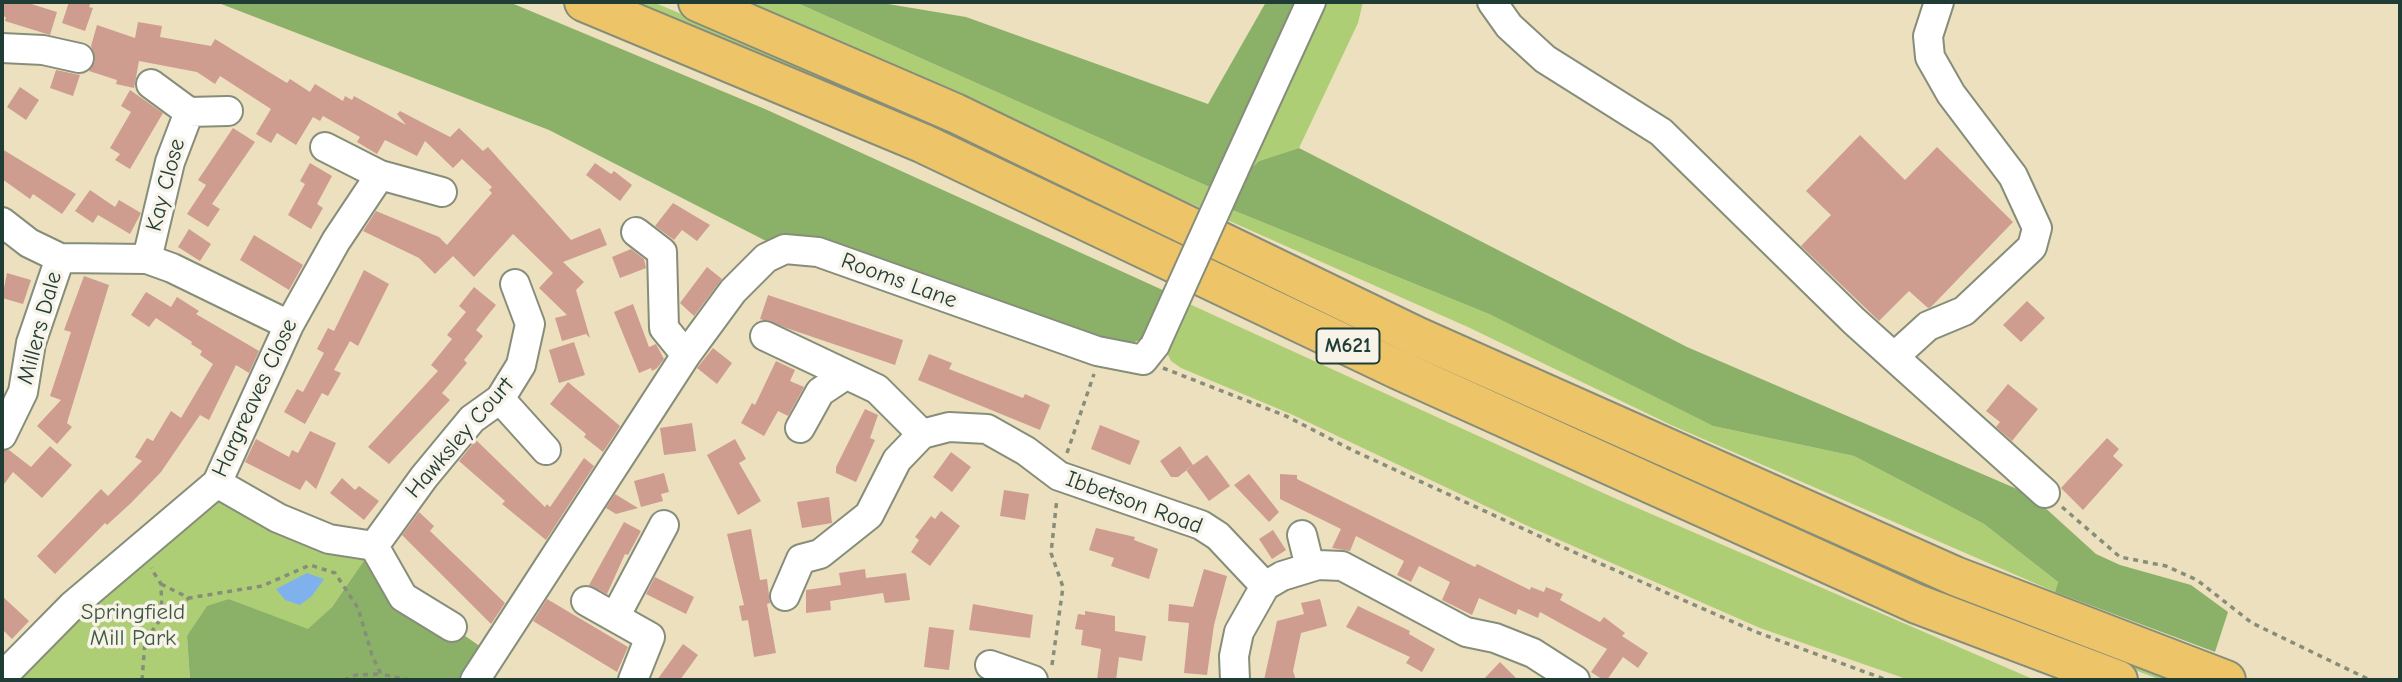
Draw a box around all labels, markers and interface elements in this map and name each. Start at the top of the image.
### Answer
street label: Kay Close [140,136,192,234]
street label: Rooms Lane [837,247,961,315]
street label: Millers Dale [12,269,68,387]
street label: Hargreaves Close [206,315,304,481]
road number: M621 [1316,328,1380,364]
street label: Hawksley Court [400,372,520,504]
street label: Ibbetson Road [1062,466,1206,540]
park label: Springfield Mill Park [81,598,185,652]

